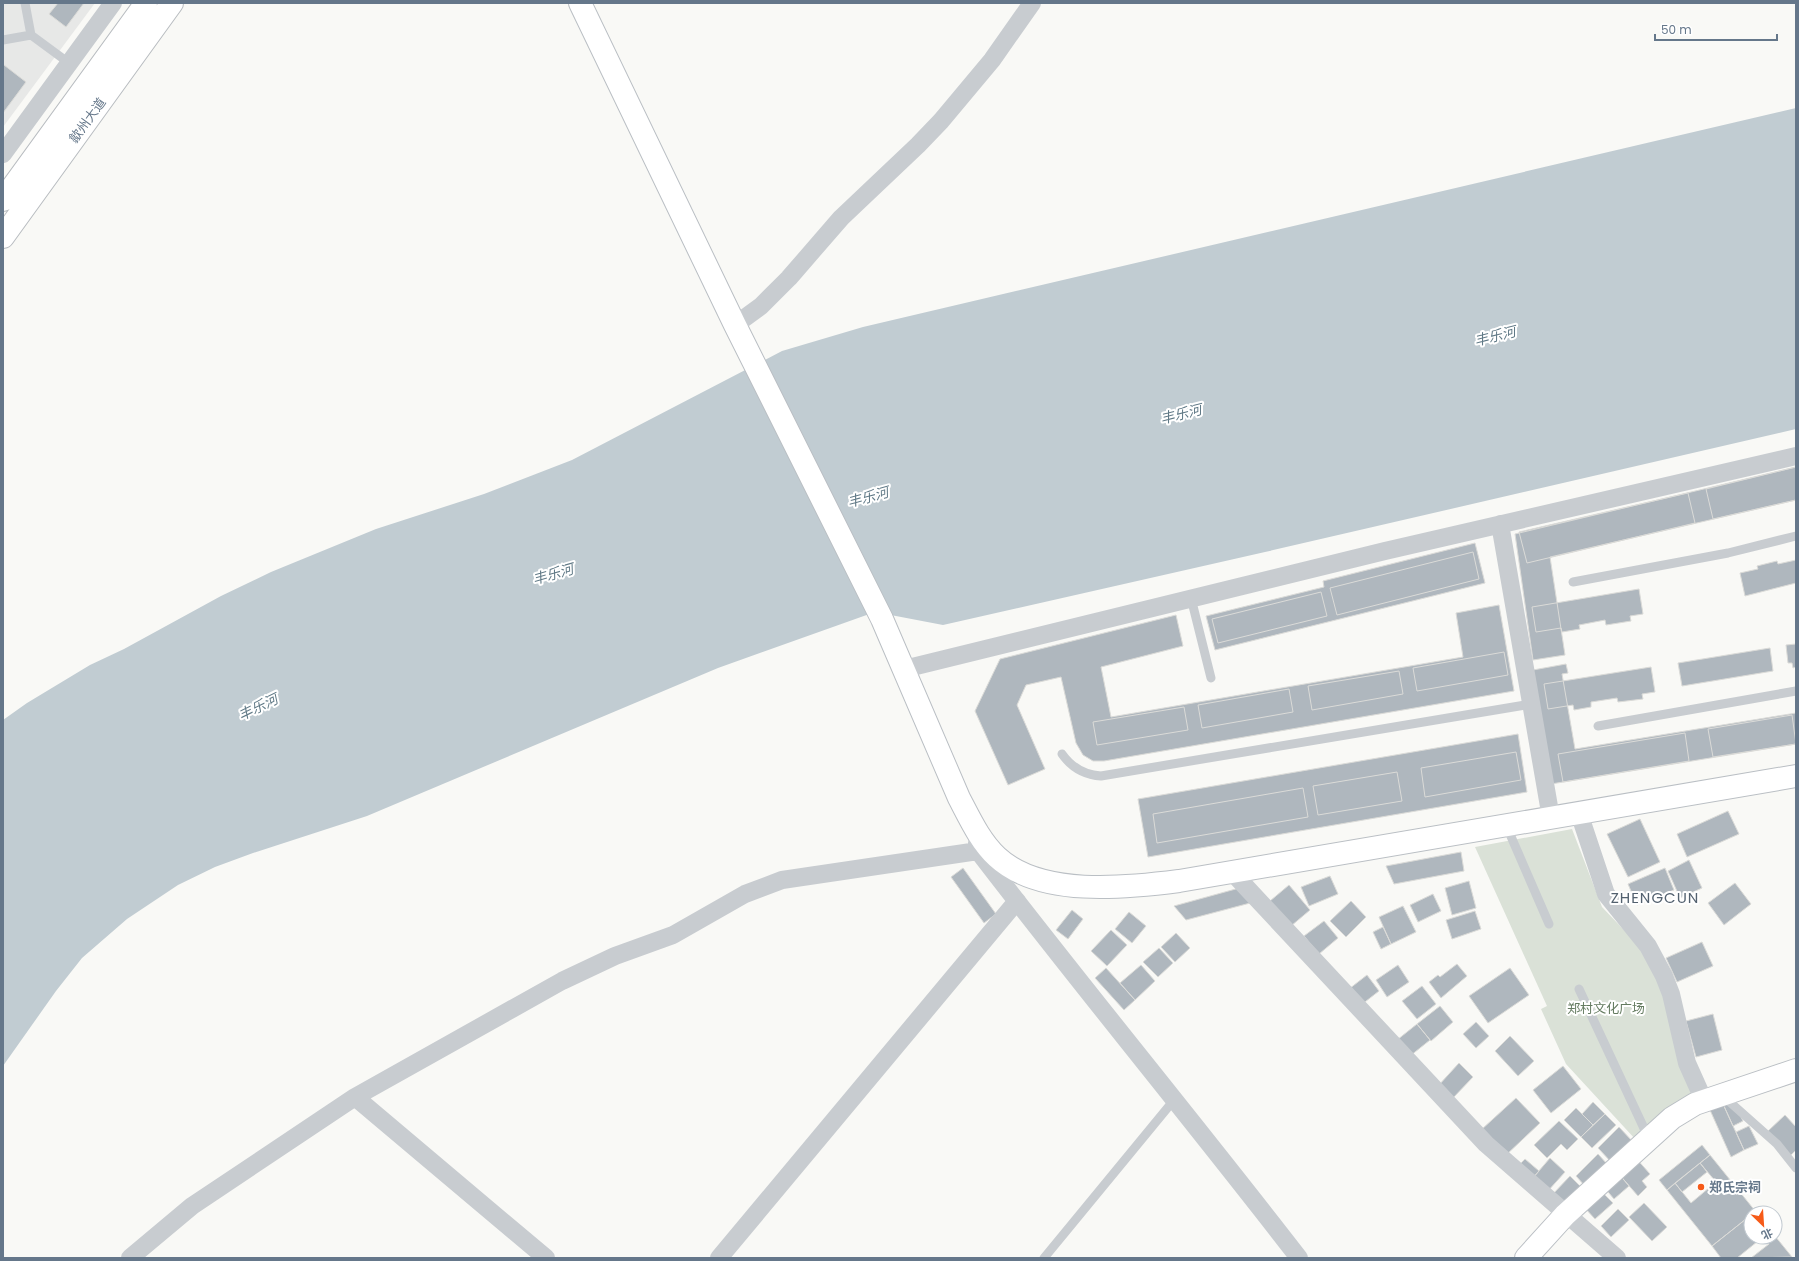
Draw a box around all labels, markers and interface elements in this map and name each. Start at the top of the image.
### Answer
scale bar [1655,16,1777,42]
text: 50 m [1661,21,1692,38]
street label: 歙州大道 [64,94,110,147]
water label: 丰乐河 [1472,320,1521,351]
water label: 丰乐河 [1158,398,1207,429]
water label: 丰乐河 [845,481,894,512]
water label: 丰乐河 [530,558,579,589]
water label: 丰乐河 [235,687,284,725]
district label: ZHENGCUN [1611,887,1699,908]
park label: 郑村文化广场 [1567,999,1645,1018]
place label: 郑氏宗祠 [1709,1178,1761,1197]
marker: 郑氏宗祠 [1696,1182,1706,1192]
north arrow [1743,1205,1783,1245]
text: 北 [1759,1224,1776,1244]

